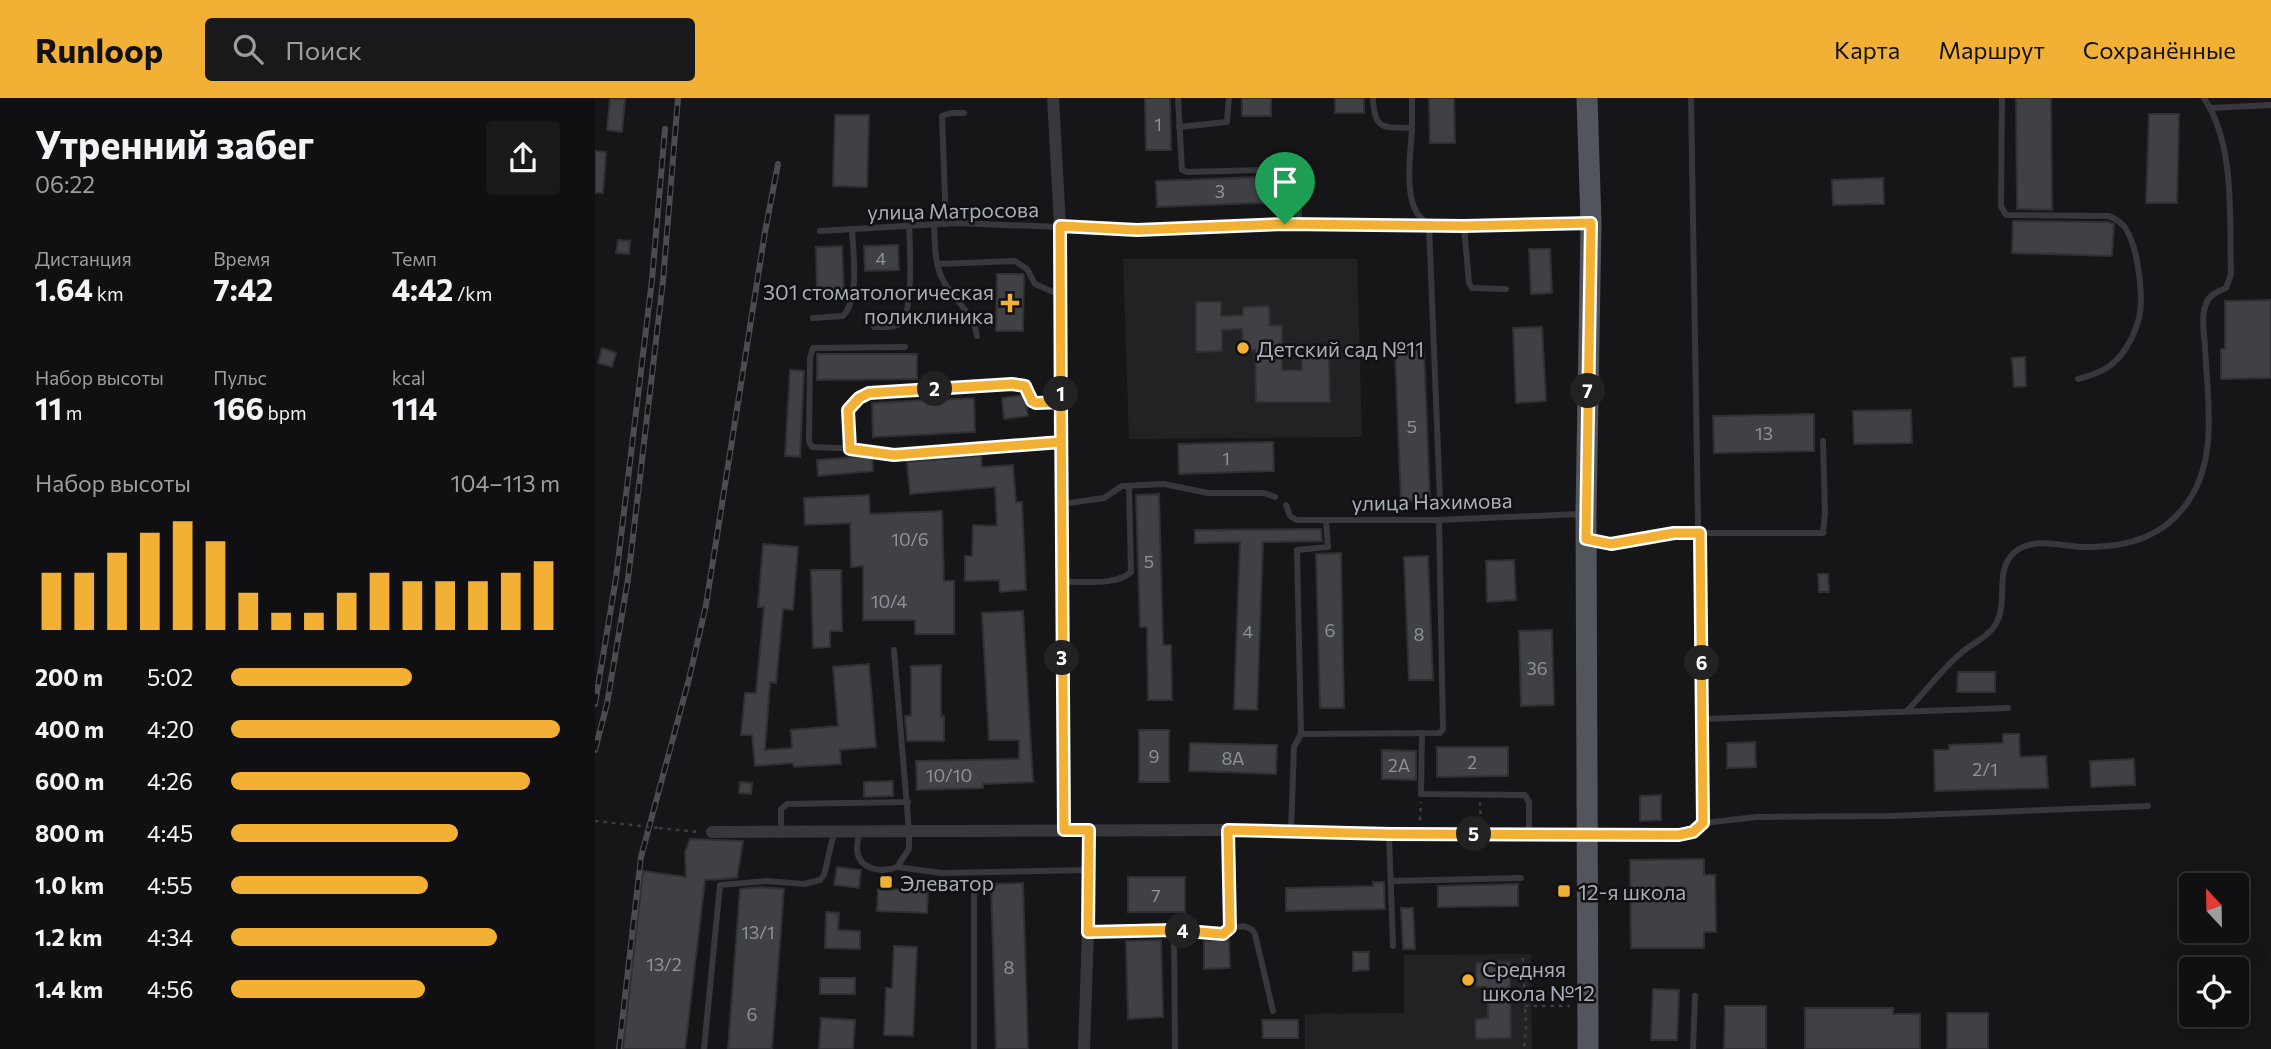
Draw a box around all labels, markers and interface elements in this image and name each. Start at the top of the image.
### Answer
search box [205,18,695,81]
text: Runloop [35,29,163,70]
icon: search [229,30,267,68]
text: Поиск [285,34,362,65]
text: Карта [1834,35,1900,64]
text: Маршрут [1938,35,2045,64]
text: Сохранённые [2083,35,2236,64]
house number: 1 [1154,113,1162,135]
text: Утренний забег [35,120,314,167]
button: share [486,121,560,195]
pin [1255,152,1315,224]
icon: arrive [1266,163,1304,201]
text: 06:22 [35,170,95,198]
house number: 3 [1215,180,1225,202]
street label: улица Матросова [867,196,1039,224]
text: Дистанция [35,247,132,270]
text: Время [213,247,270,270]
text: Темп [392,247,437,270]
house number: 4 [876,247,887,269]
text: 1.64 [35,270,93,307]
text: 7:42 [213,270,273,307]
text: 4:42 [392,270,453,307]
place label: 301 стоматологическая поликлиника [763,279,994,328]
text: km [93,282,124,305]
text: /km [453,282,492,305]
marker: 301 стоматологическая поликлиника [1000,293,1020,313]
place label: Детский сад №11 [1257,336,1424,361]
marker: Детский сад №11 [1235,340,1251,356]
text: Набор высоты [35,366,164,389]
text: Пульс [213,366,267,389]
text: kcal [392,366,426,389]
pin: 2 [917,372,953,406]
pin: 7 [1571,374,1605,408]
pin: 1 [1043,376,1079,412]
text: 2 [929,377,940,400]
text: 7 [1582,379,1593,402]
text: 1 [1056,382,1065,405]
text: 11 [35,389,62,426]
text: 166 [213,389,264,426]
text: 114 [392,389,437,426]
text: m [62,401,82,424]
text: bpm [264,401,307,424]
house number: 5 [1407,415,1417,437]
house number: 13 [1755,422,1773,444]
house number: 1 [1222,447,1230,469]
text: Набор высоты [35,469,191,497]
text: 104–113 m [451,469,560,497]
street label: улица Нахимова [1351,487,1513,515]
house number: 10/6 [891,528,929,550]
house number: 5 [1144,550,1154,572]
house number: 10/4 [871,590,907,612]
house number: 6 [1325,619,1335,641]
house number: 4 [1243,620,1254,642]
house number: 8 [1414,623,1425,645]
pin: 3 [1044,640,1079,676]
text: 3 [1056,646,1067,669]
pin: 6 [1685,646,1719,680]
text: 6 [1696,651,1707,674]
house number: 36 [1526,657,1548,679]
text: 200 m [35,663,103,691]
text: 5:02 [147,663,193,691]
text: 400 m [35,715,104,743]
text: 4:20 [147,715,194,743]
house number: 9 [1149,745,1159,767]
house number: 8А [1222,747,1244,769]
house number: 2 [1467,751,1477,773]
house number: 2А [1388,754,1410,776]
house number: 2/1 [1972,758,1998,780]
house number: 10/10 [926,764,972,786]
text: 600 m [35,767,104,795]
text: 4:26 [147,767,193,795]
pin: 5 [1457,816,1491,852]
text: 800 m [35,819,104,847]
text: 4:45 [147,819,193,847]
text: 5 [1468,822,1479,845]
place label: Элеватор [900,870,994,895]
text: 1.0 km [35,871,104,899]
text: 4:55 [147,871,193,899]
north arrow [2179,873,2249,943]
map controls [2179,873,2249,1027]
marker: Элеватор [878,874,894,890]
place label: 12-я школа [1578,879,1686,904]
marker: 12-я школа [1556,883,1572,899]
house number: 7 [1151,884,1161,906]
pin: 4 [1165,914,1201,948]
text: 4 [1177,919,1188,942]
house number: 13/1 [741,921,775,943]
text: 1.2 km [35,923,102,951]
text: 4:34 [147,923,193,951]
house number: 13/2 [646,953,682,975]
house number: 8 [1004,956,1015,978]
place label: Средняя школа №12 [1482,956,1595,1005]
button: locate [2179,957,2249,1027]
marker: Средняя школа №12 [1460,972,1476,988]
text: 1.4 km [35,975,103,1003]
text: 4:56 [147,975,193,1003]
house number: 6 [747,1003,757,1025]

